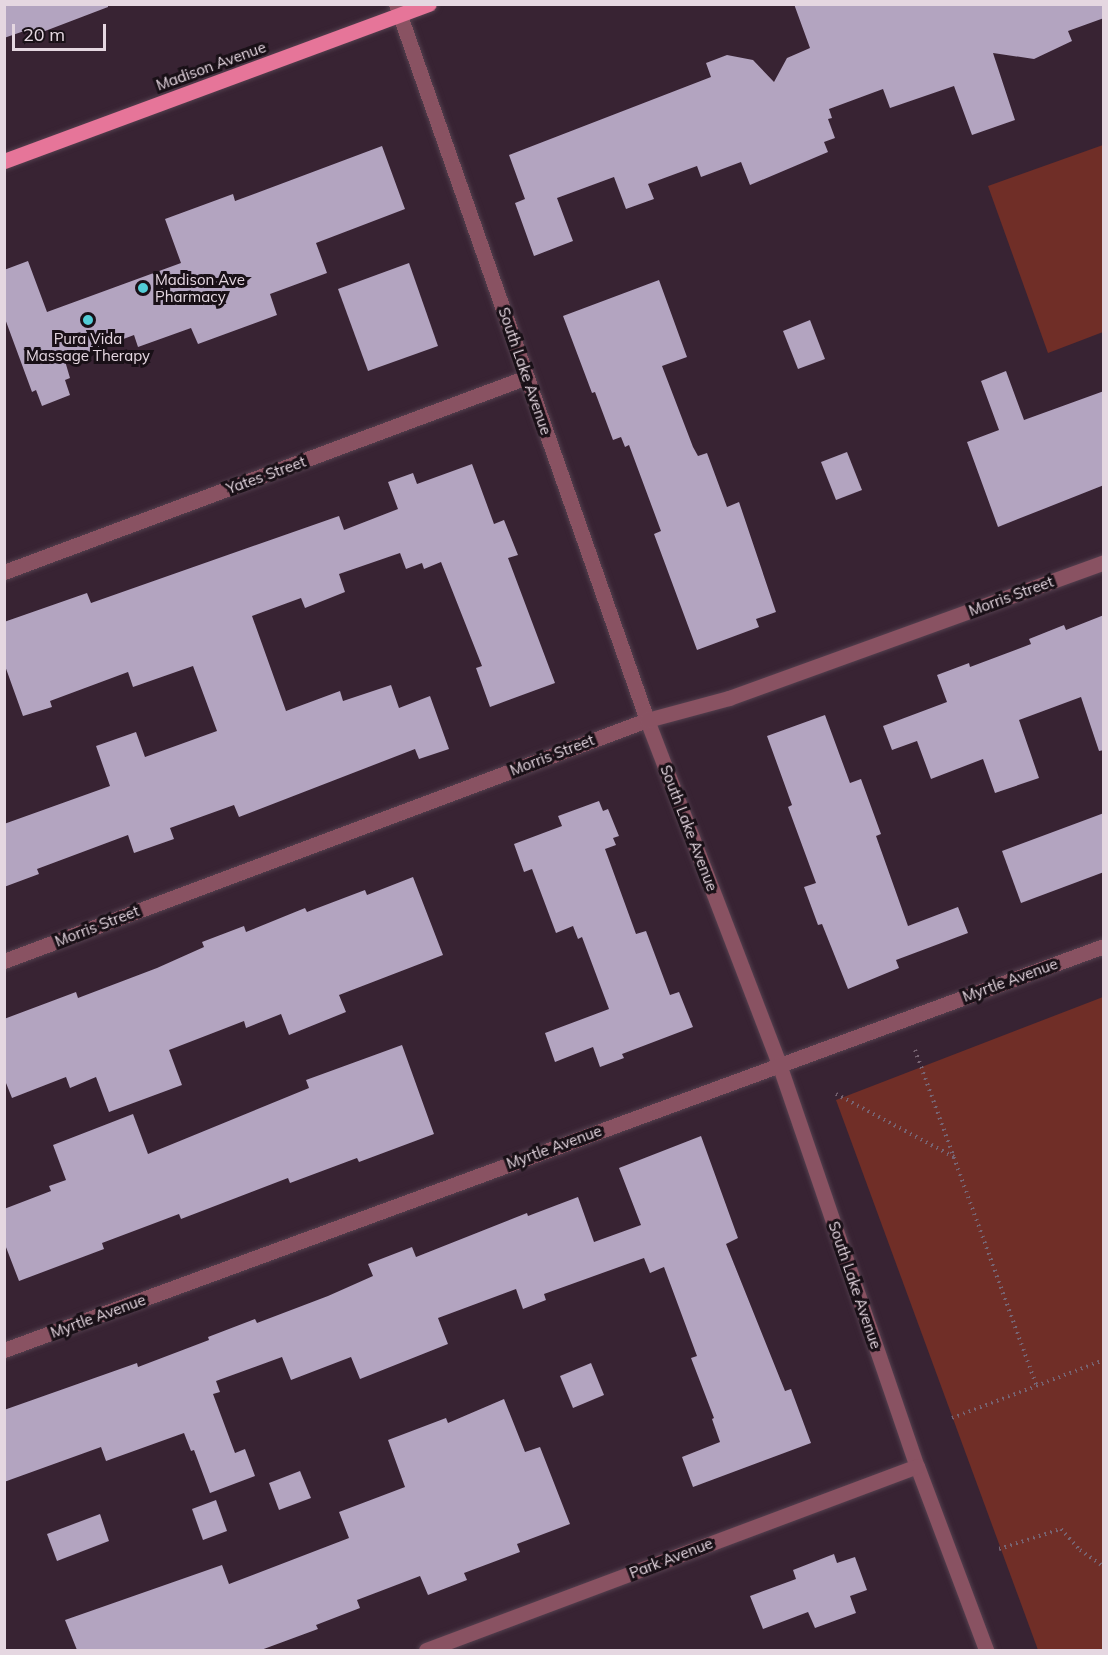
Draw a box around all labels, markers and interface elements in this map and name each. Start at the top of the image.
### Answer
scale bar [15,12,110,50]
text: 20 m [23,23,65,46]
street label: Madison Avenue [154,38,268,94]
place label: Madison Ave Pharmacy [155,270,245,305]
marker: Madison Ave Pharmacy [136,281,150,295]
street label: South Lake Avenue [495,305,555,437]
marker: Pura Vida Massage Therapy [81,313,95,327]
place label: Pura Vida Massage Therapy [26,329,150,364]
street label: Yates Street [224,452,308,498]
street label: Morris Street [966,572,1056,620]
street label: Morris Street [507,731,597,779]
street label: South Lake Avenue [657,762,721,894]
street label: Morris Street [52,902,142,950]
street label: Myrtle Avenue [960,954,1060,1006]
street label: Myrtle Avenue [504,1121,604,1173]
street label: South Lake Avenue [825,1219,885,1351]
street label: Myrtle Avenue [48,1290,148,1342]
street label: Park Avenue [627,1534,715,1582]

